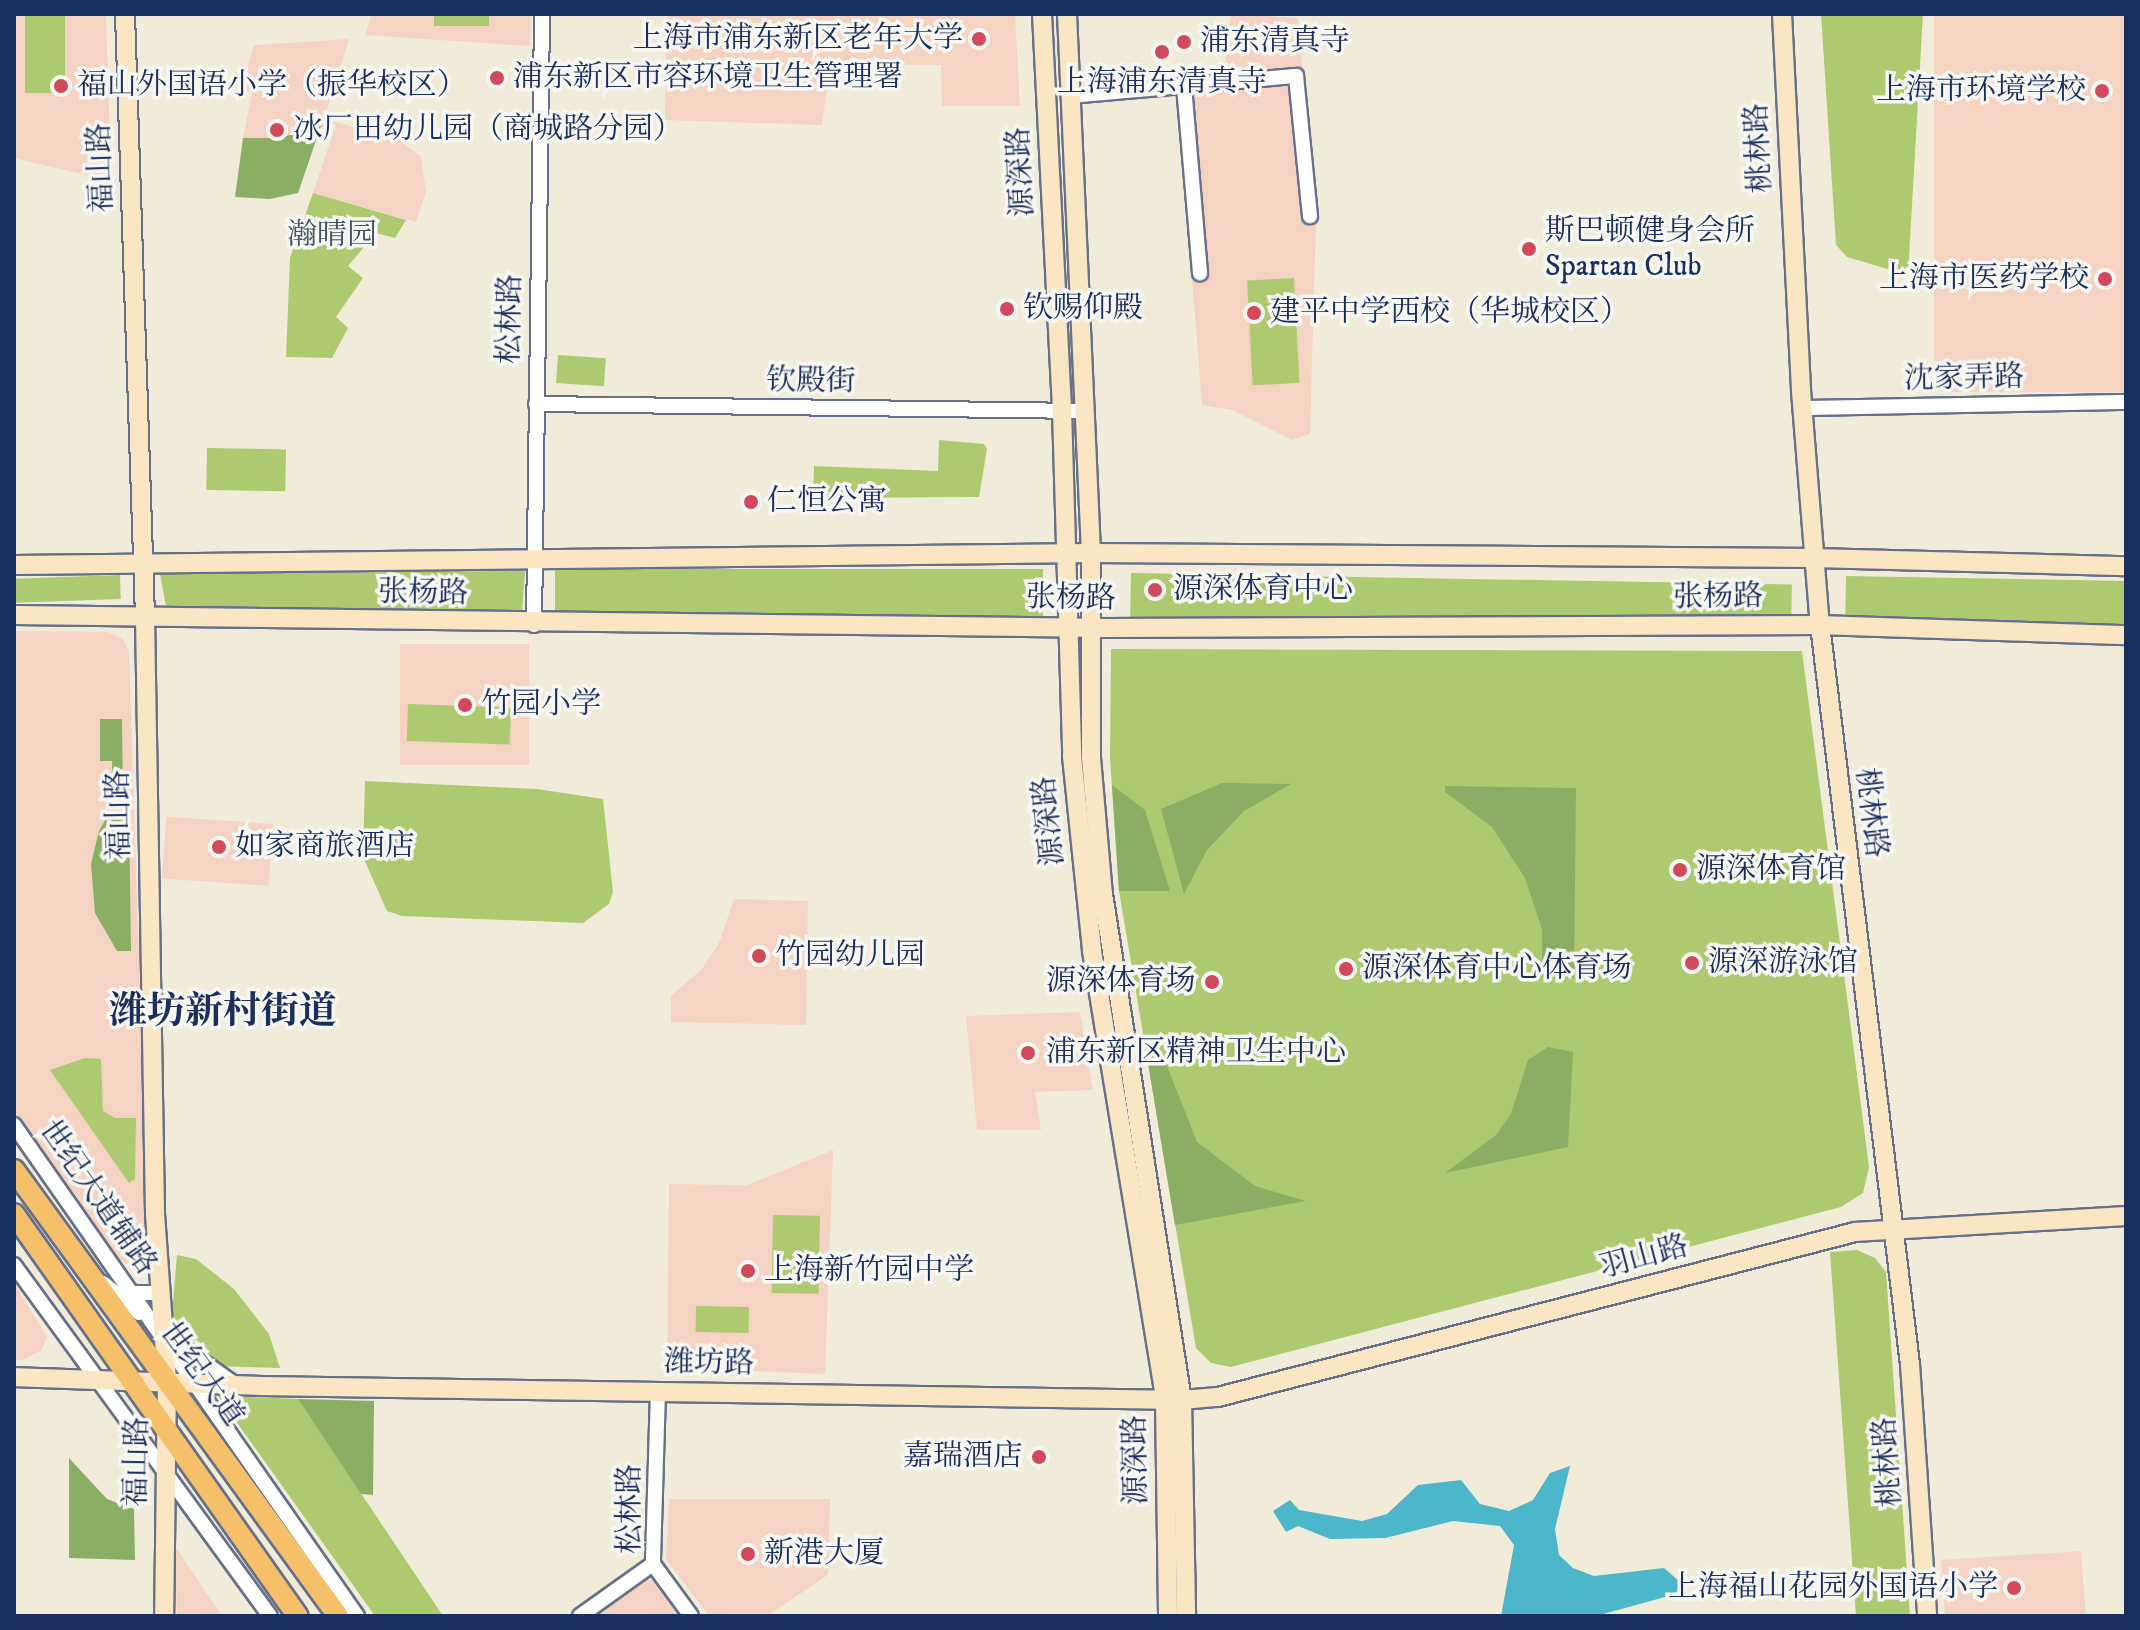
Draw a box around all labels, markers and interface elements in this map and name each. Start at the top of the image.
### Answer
place label: 上海市浦东新区老年大学 [633,21,963,57]
place label: 浦东清真寺 [1200,24,1350,60]
marker: 上海市浦东新区老年大学 [970,30,988,48]
marker: 浦东清真寺 [1175,33,1193,51]
marker: 上海浦东清真寺 [1153,43,1171,61]
place label: 浦东新区市容环境卫生管理署 [513,60,903,96]
place label: 上海浦东清真寺 [1057,65,1267,101]
place label: 福山外国语小学（振华校区） [77,68,467,104]
marker: 浦东新区市容环境卫生管理署 [488,69,506,87]
place label: 上海市环境学校 [1876,73,2086,109]
marker: 福山外国语小学（振华校区） [52,77,70,95]
marker: 上海市环境学校 [2093,82,2111,100]
street label: 桃林路 [1740,102,1780,194]
place label: 冰厂田幼儿园（商城路分园） [293,112,683,148]
marker: 冰厂田幼儿园（商城路分园） [268,121,286,139]
street label: 福山路 [82,122,122,214]
street label: 源深路 [1002,126,1042,218]
place label: 斯巴顿健身会所 Spartan Club [1545,214,1755,284]
park label: 瀚晴园 [287,218,377,254]
marker: 斯巴顿健身会所 Spartan Club [1520,240,1538,258]
place label: 上海市医药学校 [1879,261,2089,297]
marker: 上海市医药学校 [2096,270,2114,288]
street label: 松林路 [492,274,530,364]
place label: 钦赐仰殿 [1023,291,1143,327]
place label: 建平中学西校（华城校区） [1270,295,1630,331]
marker: 钦赐仰殿 [998,300,1016,318]
marker: 建平中学西校（华城校区） [1245,304,1263,322]
street label: 沈家弄路 [1904,360,2024,398]
street label: 钦殿街 [766,363,856,401]
place label: 仁恒公寓 [767,484,887,520]
marker: 仁恒公寓 [742,493,760,511]
place label: 源深体育中心 [1173,572,1353,608]
street label: 张杨路 [378,575,468,613]
marker: 源深体育中心 [1144,579,1166,601]
street label: 张杨路 [1673,579,1763,617]
street label: 张杨路 [1026,580,1116,618]
place label: 竹园小学 [481,687,601,723]
marker: 竹园小学 [456,696,474,714]
street label: 桃林路 [1847,766,1893,860]
street label: 福山路 [101,770,139,860]
street label: 源深路 [1027,774,1073,868]
place label: 如家商旅酒店 [235,829,415,865]
marker: 如家商旅酒店 [210,838,228,856]
place label: 源深体育馆 [1696,852,1846,888]
marker: 源深体育馆 [1671,861,1689,879]
place label: 竹园幼儿园 [775,938,925,974]
place label: 源深游泳馆 [1708,945,1858,981]
marker: 竹园幼儿园 [750,947,768,965]
place label: 源深体育中心体育场 [1362,951,1632,987]
marker: 源深游泳馆 [1683,954,1701,972]
marker: 源深体育中心体育场 [1337,960,1355,978]
place label: 源深体育场 [1046,964,1196,1000]
marker: 源深体育场 [1203,973,1221,991]
district label: 潍坊新村街道 [109,990,337,1036]
place label: 浦东新区精神卫生中心 [1046,1035,1346,1071]
marker: 浦东新区精神卫生中心 [1017,1042,1039,1064]
street label: 世纪大道辅路 [31,1114,163,1282]
street label: 羽山路 [1596,1229,1692,1287]
place label: 上海新竹园中学 [764,1253,974,1289]
marker: 上海新竹园中学 [739,1262,757,1280]
street label: 世纪大道 [151,1316,251,1434]
street label: 潍坊路 [664,1345,754,1383]
street label: 源深路 [1118,1415,1156,1505]
street label: 桃林路 [1868,1416,1910,1508]
street label: 福山路 [119,1417,157,1507]
place label: 嘉瑞酒店 [903,1439,1023,1475]
marker: 嘉瑞酒店 [1030,1448,1048,1466]
street label: 松林路 [613,1464,649,1554]
place label: 新港大厦 [764,1536,884,1572]
marker: 新港大厦 [739,1545,757,1563]
place label: 上海福山花园外国语小学 [1668,1570,1998,1606]
marker: 上海福山花园外国语小学 [2005,1579,2023,1597]

